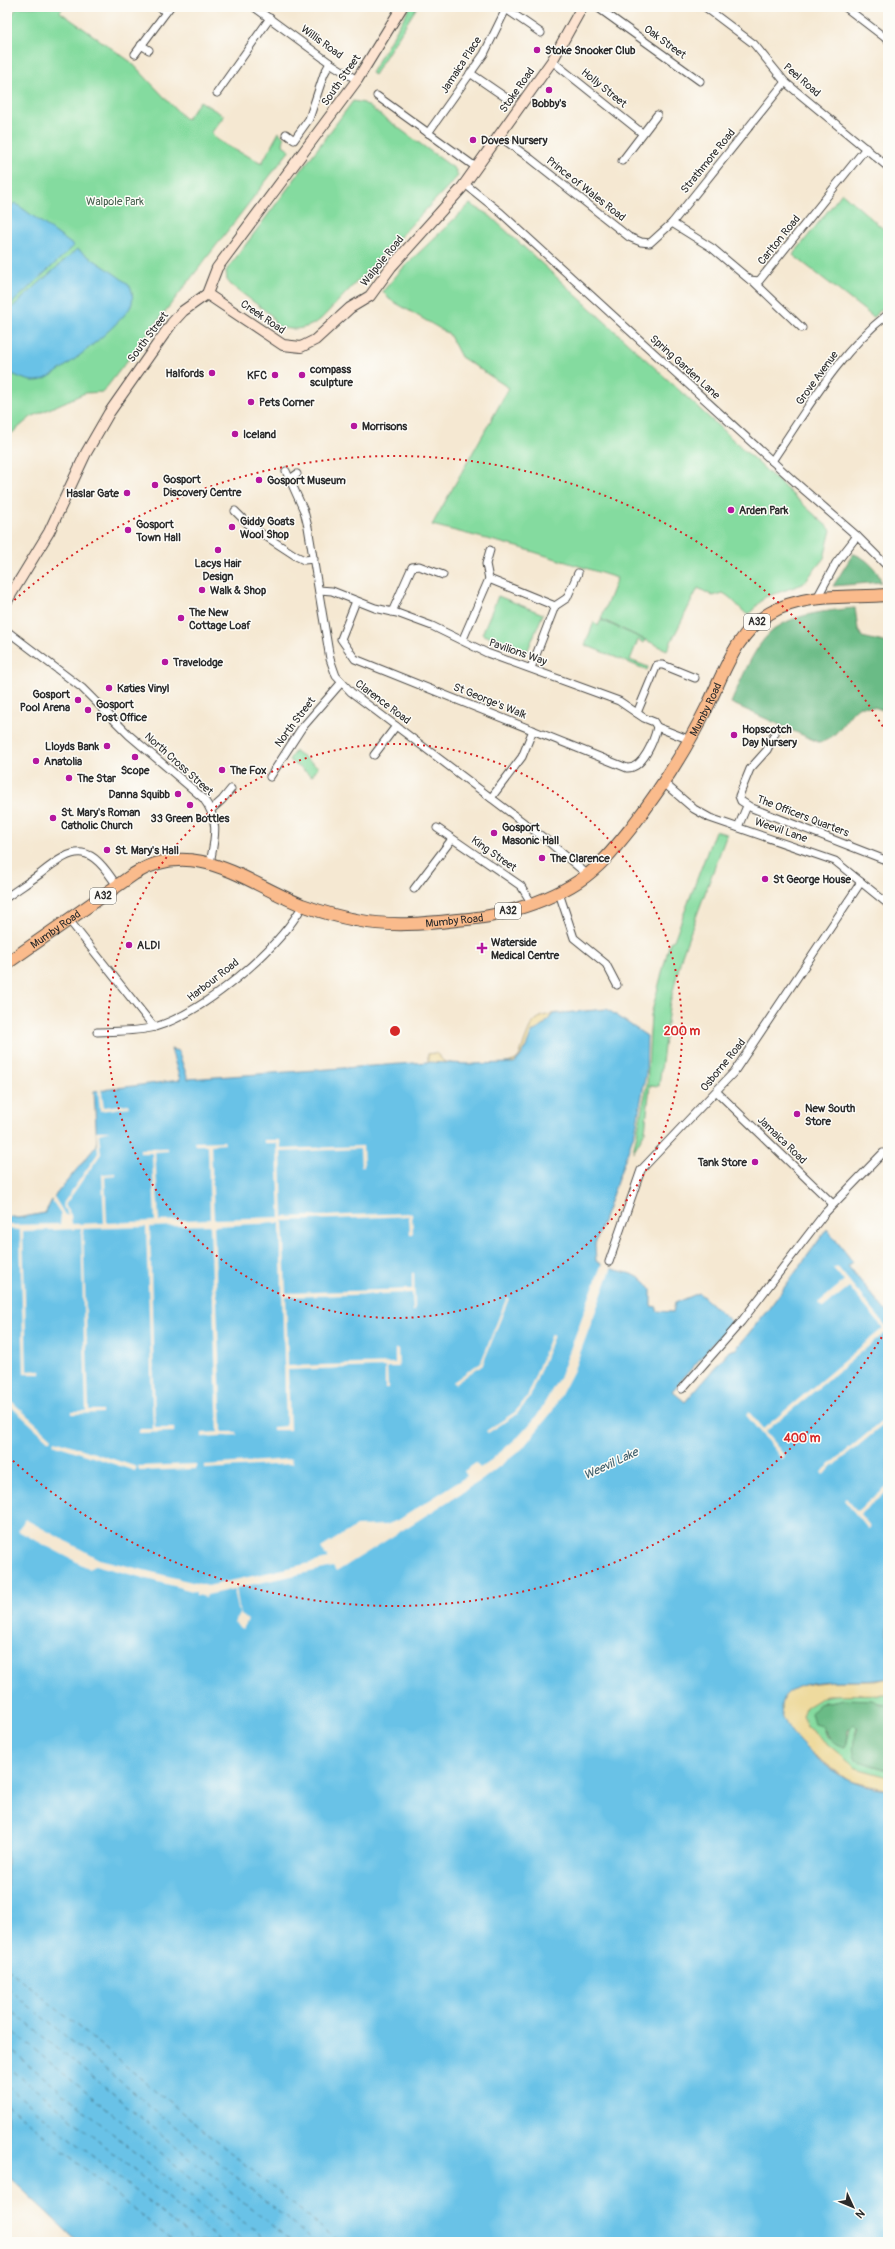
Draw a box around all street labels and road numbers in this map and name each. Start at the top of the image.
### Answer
street label: Willis Road [299,22,345,62]
street label: Oak Street [641,22,689,62]
street label: Jamaica Place [438,34,484,96]
street label: South Street [319,51,364,108]
street label: Peel Road [781,60,823,100]
street label: Stoke Road [497,65,537,115]
street label: Holly Street [579,66,630,111]
street label: Strathmore Road [678,126,738,196]
street label: Prince of Wales Road [544,154,628,224]
street label: Carlton Road [755,213,803,267]
street label: Walpole Road [358,233,406,289]
street label: Creek Road [238,297,288,337]
street label: South Street [125,309,171,365]
street label: Spring Garden Lane [647,332,723,402]
street label: Grove Avenue [793,348,841,408]
road number: A32 [744,614,770,630]
street label: Pavilions Way [487,636,549,668]
street label: Clarence Road [353,677,413,727]
street label: St George's Walk [451,680,529,722]
street label: Mumby Road [687,680,724,738]
street label: North Street [272,694,318,750]
street label: North Cross Street [142,730,216,799]
street label: The Officers Quarters [755,792,851,840]
street label: Weevil Lane [753,815,810,845]
street label: King Street [469,834,520,875]
road number: A32 [90,888,116,904]
road number: A32 [495,903,521,919]
street label: Mumby Road [28,907,83,951]
street label: Mumby Road [425,911,484,930]
street label: Harbour Road [185,956,241,1004]
street label: Osborne Road [698,1036,748,1094]
street label: Jamaica Road [755,1113,809,1167]

